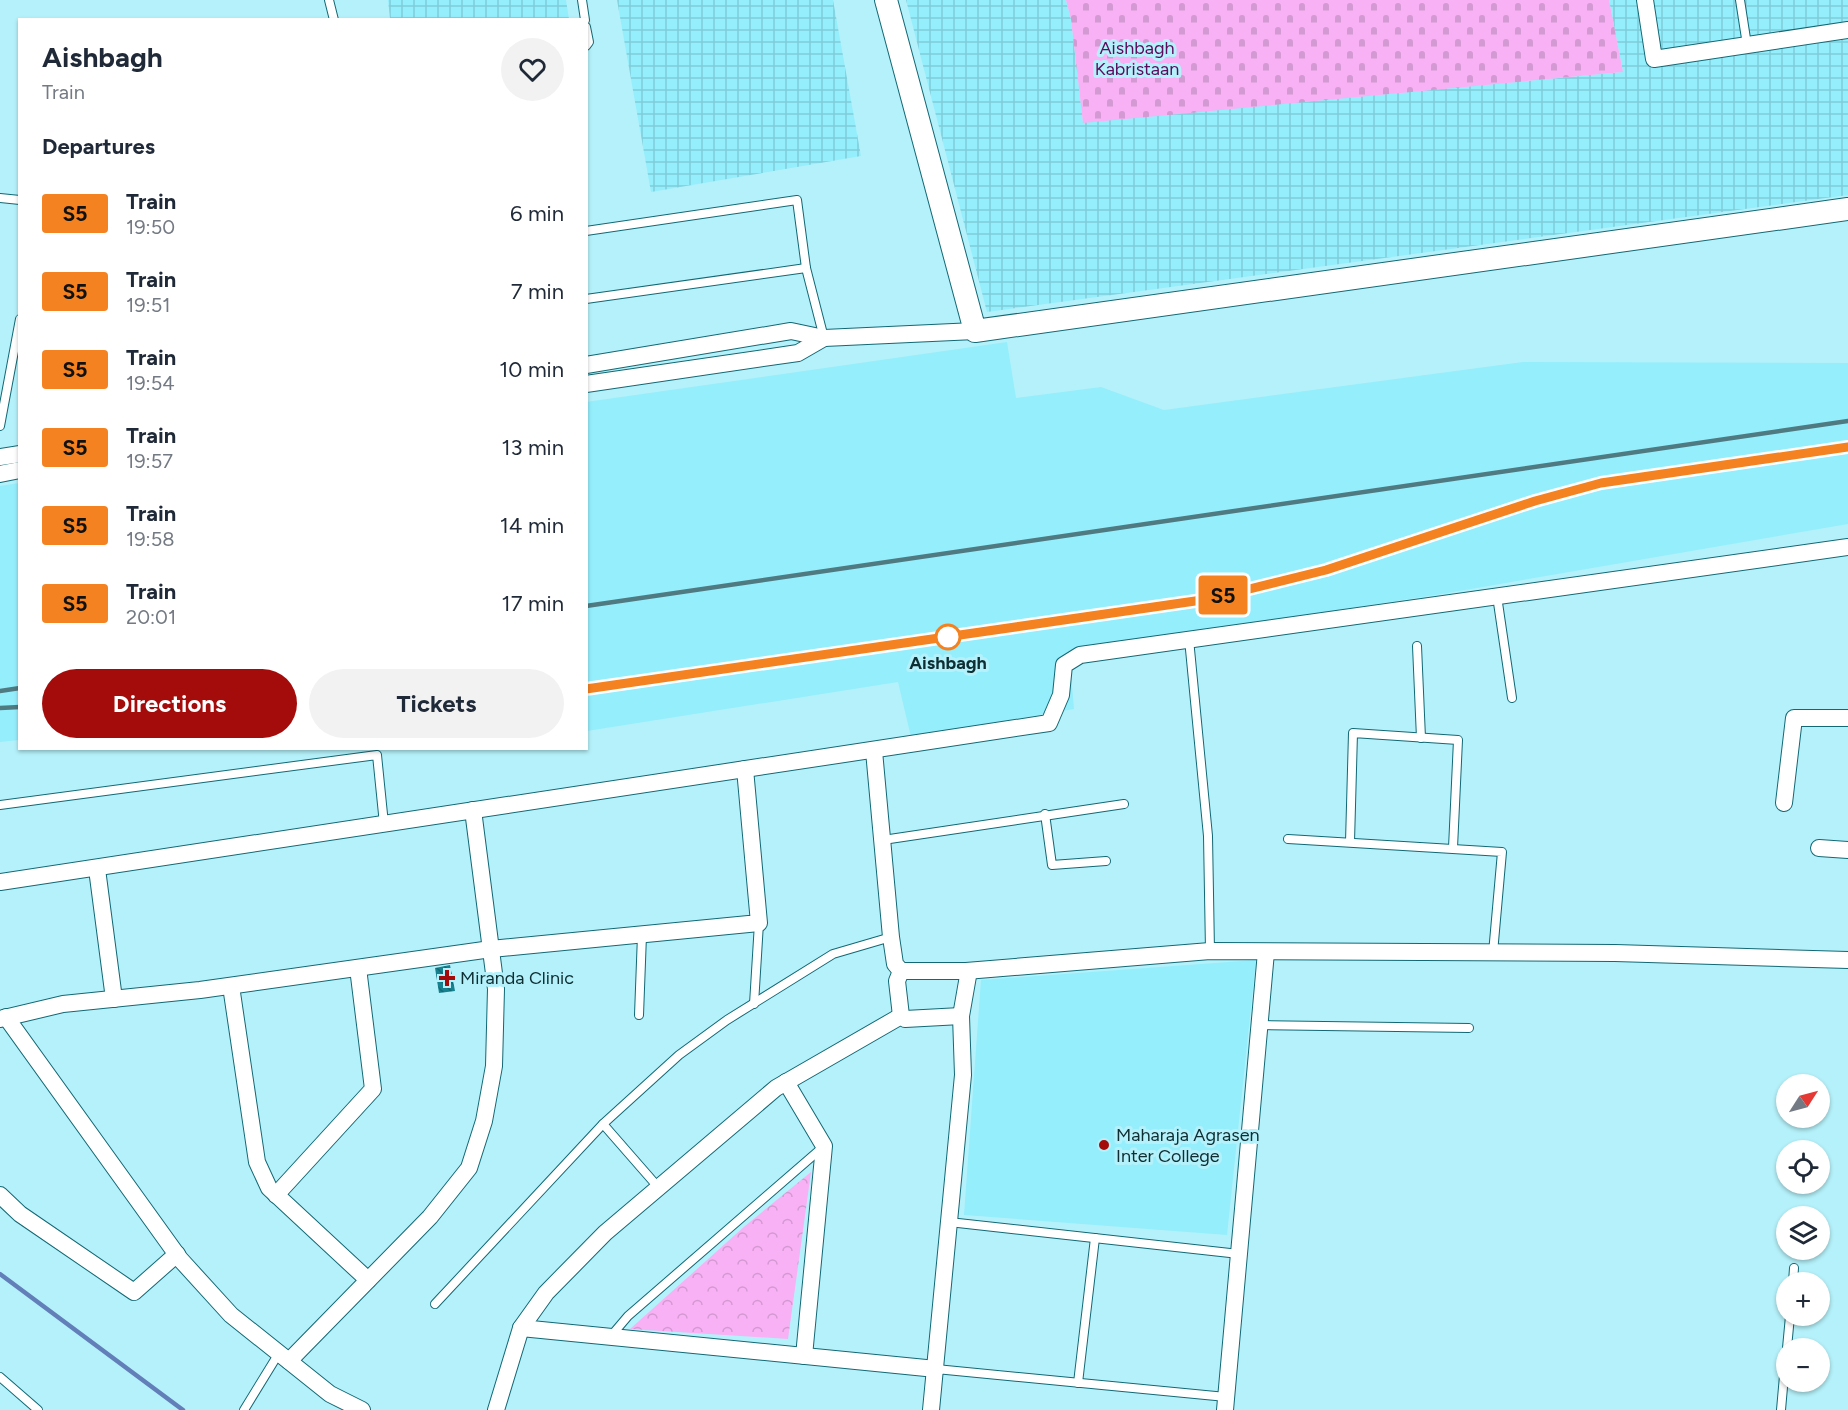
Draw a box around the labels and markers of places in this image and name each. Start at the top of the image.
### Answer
marker: Aishbagh [935,624,961,650]
place label: Aishbagh [909,652,987,674]
place label: Miranda Clinic [460,967,574,989]
marker: Miranda Clinic [438,969,456,987]
place label: Maharaja Agrasen Inter College [1116,1124,1260,1167]
marker: Maharaja Agrasen Inter College [1097,1138,1111,1152]

